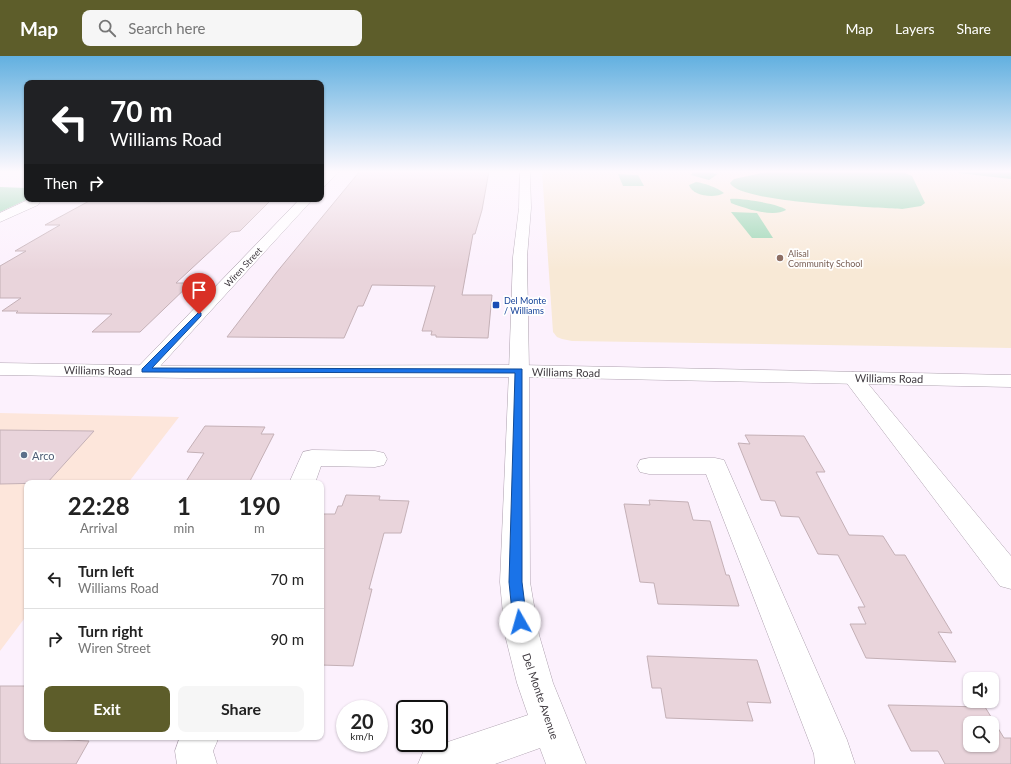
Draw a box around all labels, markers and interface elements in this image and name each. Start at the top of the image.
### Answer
search box [82,10,362,46]
text: Map [20,17,58,40]
icon: search [96,17,118,39]
text: Search here [128,19,206,37]
text: Map [845,20,873,37]
text: Layers [895,20,935,37]
text: Share [957,20,991,37]
text: 70 m [110,94,173,128]
icon: left [44,96,96,148]
text: Williams Road [110,128,222,150]
icon: right [85,172,107,194]
text: Then [44,174,77,192]
street label: Wiren Street [222,244,265,289]
place label: Alisal Community School [788,248,862,269]
marker: Alisal Community School [775,253,785,263]
pin [182,273,216,314]
icon: arrive [188,279,210,301]
place label: Del Monte / Williams [504,295,546,316]
marker: Del Monte / Williams [491,300,501,310]
street label: Williams Road [64,363,132,377]
street label: Williams Road [532,365,600,379]
street label: Williams Road [855,371,923,385]
place label: Arco [32,449,55,462]
marker: Arco [19,450,29,460]
text: 22:28 [68,491,130,520]
text: 1 [177,491,191,520]
text: 190 [238,491,280,520]
text: Arrival [80,520,117,536]
text: min [174,520,195,536]
text: m [254,520,265,536]
text: Turn left [78,562,134,580]
icon: left [44,568,66,590]
text: 70 m [270,570,304,588]
text: Williams Road [78,580,159,596]
position arrow [499,601,541,643]
text: Turn right [78,622,143,640]
icon: right [44,628,66,650]
text: 90 m [270,630,304,648]
text: Wiren Street [78,640,151,656]
street label: Del Monte Avenue [520,651,562,741]
map controls [963,672,999,752]
button: sound [963,672,999,708]
button: Exit [44,686,170,732]
button: Share [178,686,304,732]
speed limit sign: 30 [396,700,448,752]
text: 20 [350,709,374,733]
button: search [963,716,999,752]
text: km/h [350,730,374,742]

